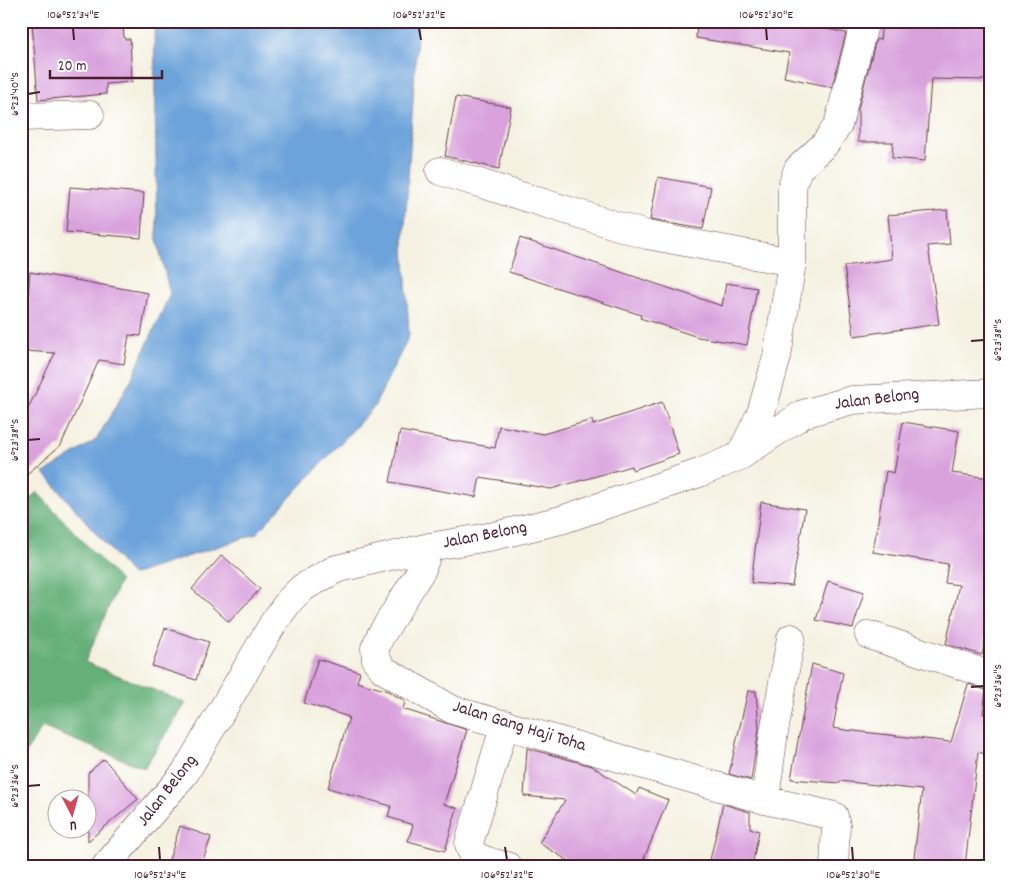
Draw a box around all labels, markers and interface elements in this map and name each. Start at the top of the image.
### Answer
text: 106°52'34"E [47,7,100,24]
text: 106°52'32"E [393,7,446,24]
text: 106°52'30"E [739,7,793,24]
scale bar [50,48,162,80]
text: 20 m [58,56,86,78]
text: 6°23'40"S [7,72,24,116]
text: 6°23'38"S [990,319,1007,361]
street label: Jalan Belong [833,382,921,418]
text: 6°23'38"S [7,419,24,461]
street label: Jalan Belong [441,516,529,556]
text: 6°23'36"S [990,664,1007,708]
street label: Jalan Gang Haji Toha [449,695,589,759]
street label: Jalan Belong [132,750,204,832]
text: 6°23'36"S [7,764,24,808]
north arrow [48,790,98,840]
text: U [68,815,78,835]
text: 106°52'34"E [134,867,187,884]
text: 106°52'32"E [481,867,534,884]
text: 106°52'30"E [826,867,880,884]

